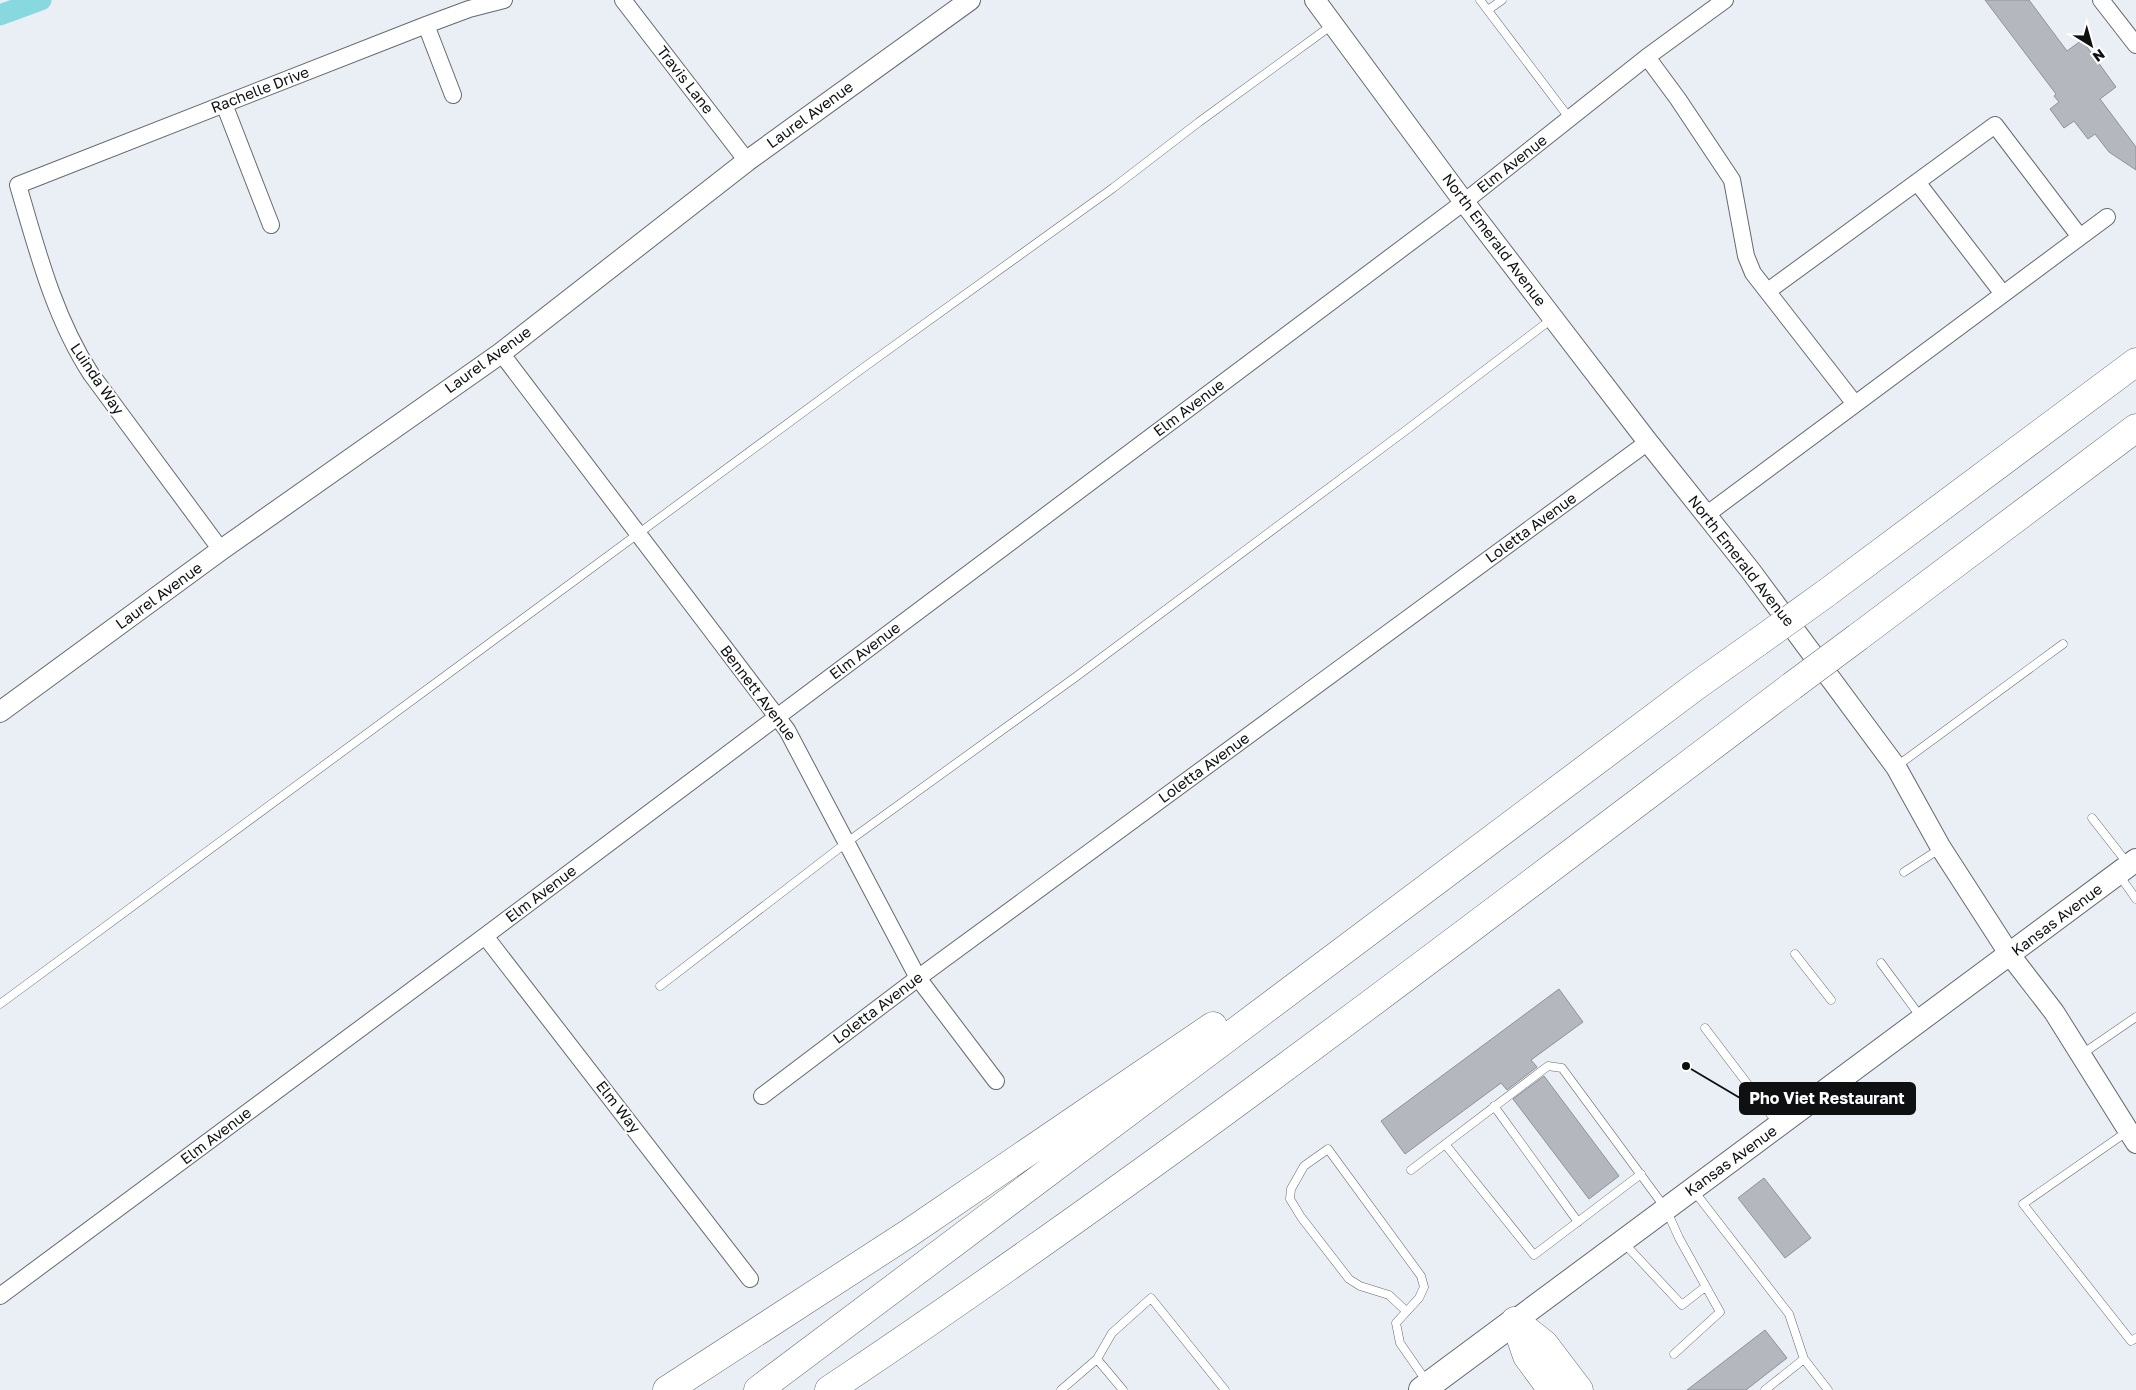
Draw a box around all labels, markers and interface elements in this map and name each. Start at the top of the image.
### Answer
north arrow [2066,20,2116,70]
street label: Travis Lane [654,42,718,117]
text: N [2090,46,2108,66]
street label: Rachelle Drive [208,62,312,116]
street label: Laurel Avenue [763,77,856,151]
street label: Elm Avenue [1473,130,1550,196]
street label: North Emerald Avenue [1439,170,1551,310]
street label: Laurel Avenue [441,322,534,396]
street label: Luinda Way [67,339,129,418]
street label: Elm Avenue [1149,375,1228,440]
street label: Loletta Avenue [1482,488,1580,566]
street label: North Emerald Avenue [1685,491,1799,630]
street label: Laurel Avenue [112,558,205,632]
street label: Elm Avenue [825,618,904,683]
street label: Bennett Avenue [717,641,801,744]
street label: Loletta Avenue [1155,728,1253,806]
street label: Elm Avenue [501,861,580,926]
street label: Kansas Avenue [2007,879,2106,959]
street label: Loletta Avenue [829,967,926,1047]
street label: Elm Way [593,1077,645,1137]
callout: Pho Viet Restaurant [1740,1083,1915,1114]
text: Pho Viet Restaurant [1749,1088,1905,1108]
street label: Elm Avenue [176,1103,255,1168]
street label: Kansas Avenue [1681,1121,1780,1200]

